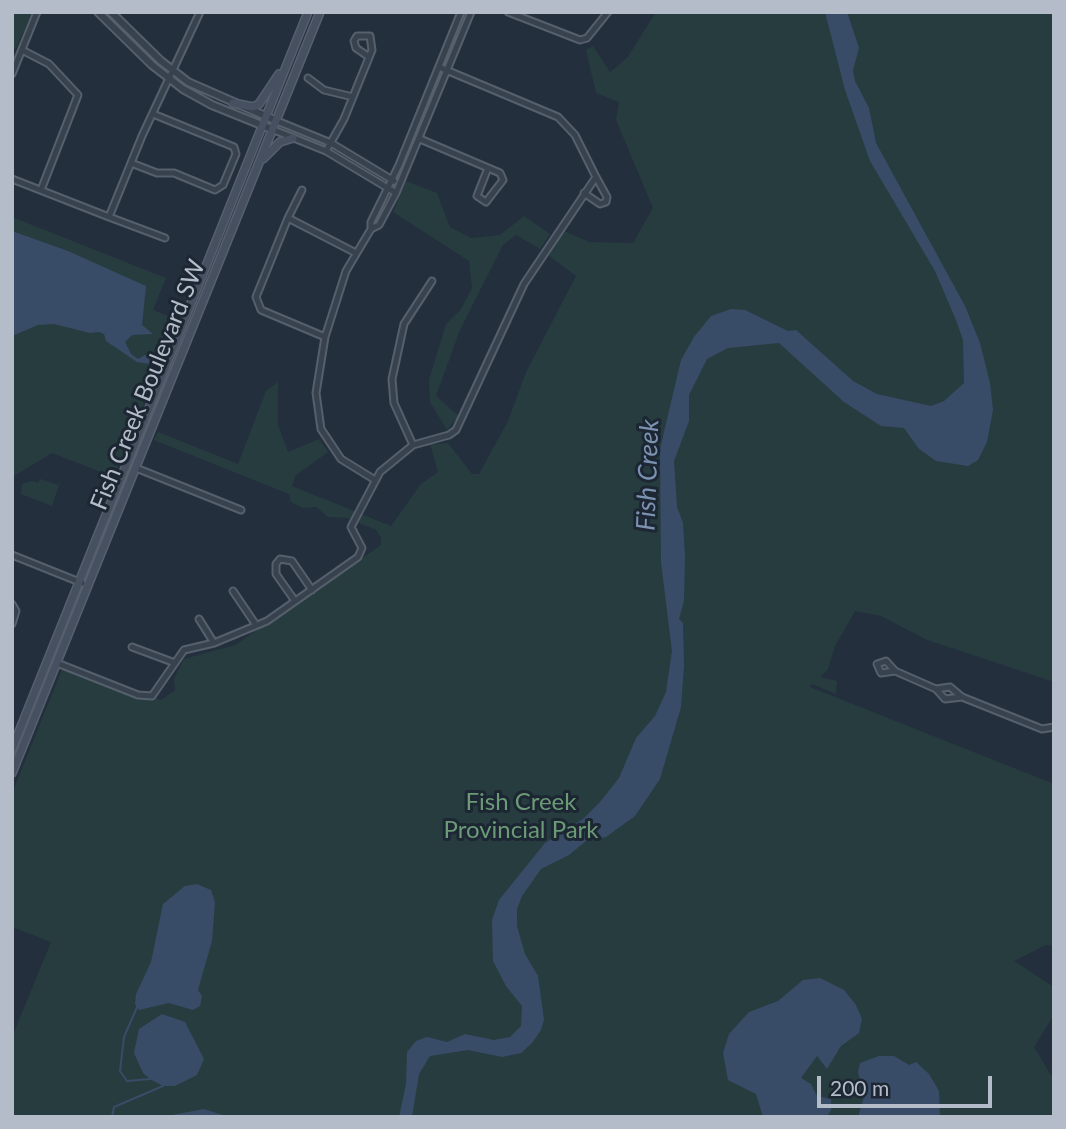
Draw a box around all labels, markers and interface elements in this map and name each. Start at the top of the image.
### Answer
street label: Fish Creek Boulevard SW [85,256,211,514]
water label: Fish Creek [630,419,666,531]
park label: Fish Creek Provincial Park [443,788,599,844]
scale bar [821,1062,996,1106]
text: 200 m [830,1075,889,1100]

